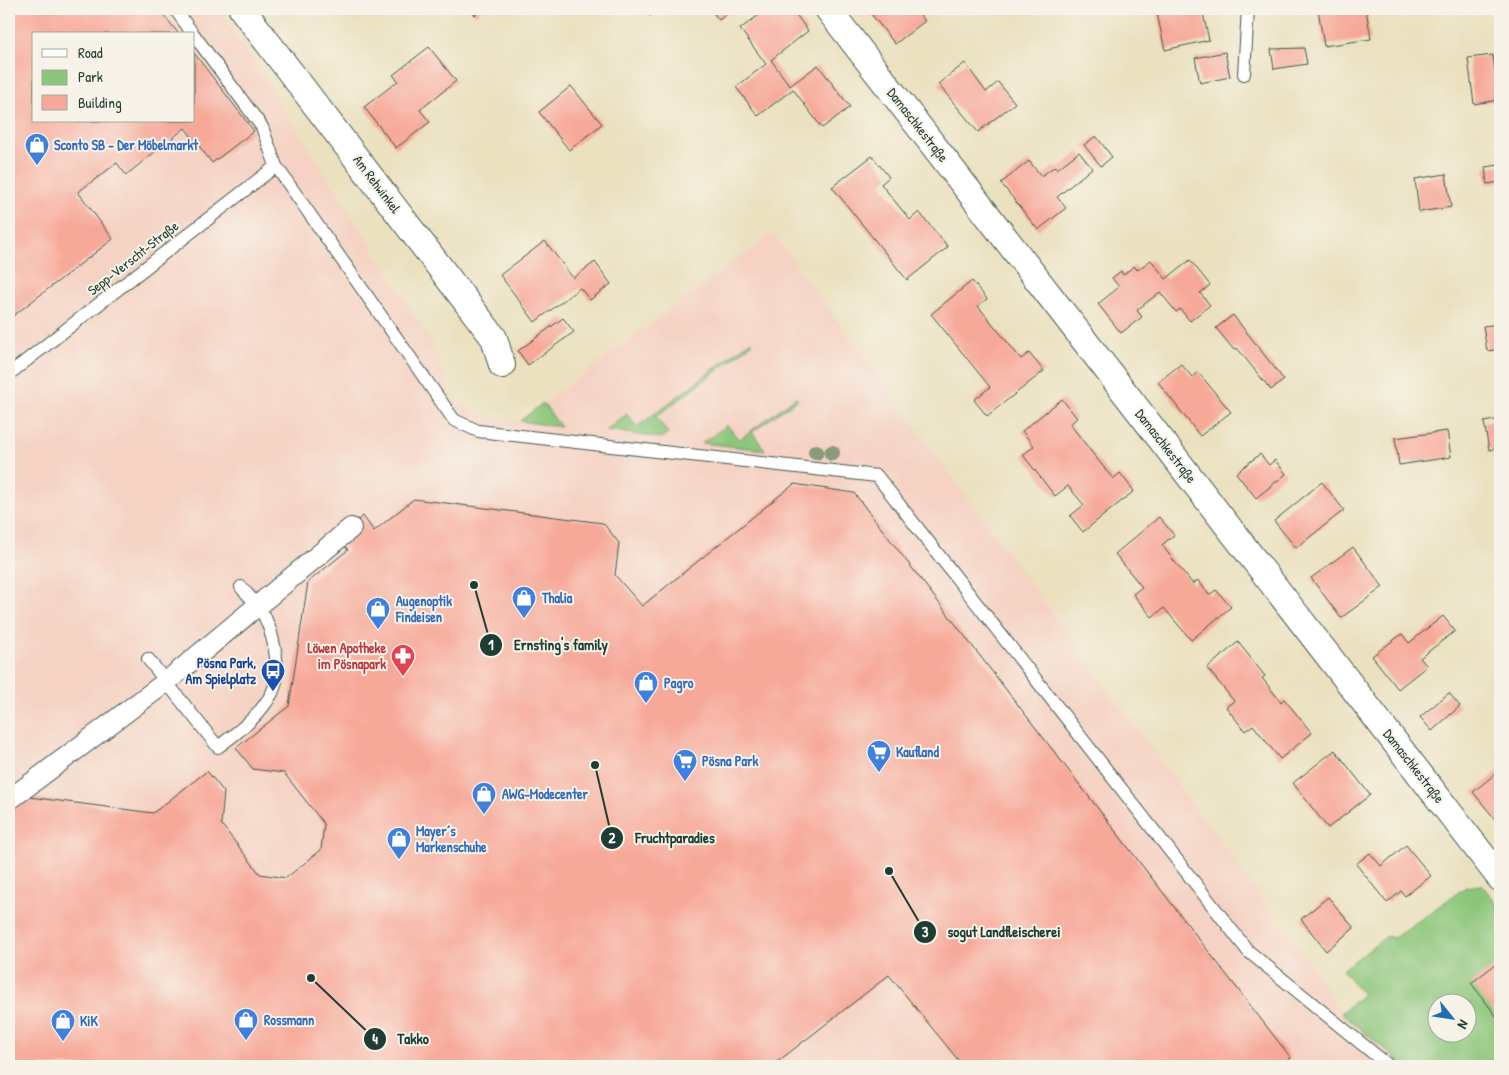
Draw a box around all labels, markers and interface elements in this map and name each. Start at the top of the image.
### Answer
legend [32,32,195,122]
text: Road [78,42,103,63]
text: Park [78,66,103,87]
street label: Damaschkestraße [883,84,954,167]
text: Building [78,92,122,113]
shop icon: Sconto SB - Der Möbelmarkt [24,132,50,166]
place label: Sconto SB - Der Möbelmarkt [54,135,199,154]
street label: Am Rehwinkel [349,151,406,217]
street label: Sepp-Verscht-Straße [83,216,183,300]
street label: Damaschkestraße [1131,405,1202,488]
shop icon: Thalia [511,585,537,619]
place label: Thalia [541,588,573,607]
place label: Augenoptik Findeisen [395,591,452,626]
shop icon: Augenoptik Findeisen [365,596,391,630]
callout: Ernsting's family [479,630,618,660]
text: 1 [488,634,494,655]
text: Ernsting's family [514,634,609,656]
place label: Löwen Apotheke im Pösnapark [307,638,386,675]
pharmacy icon: Löwen Apotheke im Pösnapark [390,643,416,677]
place label: Pösna Park, Am Spielplatz [186,653,256,690]
bus stop icon: Pösna Park, Am Spielplatz [260,658,286,692]
shop icon: Pagro [633,670,659,704]
place label: Pagro [664,673,694,694]
street label: Damaschkestraße [1379,725,1450,808]
supermarket icon: Kaufland [866,739,892,773]
place label: Kaufland [896,742,939,761]
supermarket icon: Pösna Park [672,748,698,782]
place label: Pösna Park [702,751,758,770]
shop icon: AWG-Modecenter [471,781,497,815]
place label: AWG-Modecenter [502,784,589,803]
place label: Mayer´s Markenschuhe [416,821,487,856]
callout: Fruchtparadies [600,823,724,853]
shop icon: Mayer´s Markenschuhe [386,826,412,860]
text: 2 [608,827,616,848]
text: Fruchtparadies [634,827,715,849]
callout: sogut Landfleischerei [913,917,1071,947]
text: 3 [922,921,929,942]
text: sogut Landfleischerei [947,921,1061,943]
north arrow [1426,992,1476,1042]
shop icon: Rossmann [233,1007,259,1041]
shop icon: KiK [50,1008,76,1042]
place label: Rossmann [264,1010,314,1029]
place label: KiK [80,1011,98,1030]
text: N [1453,1017,1474,1033]
callout: Takko [362,1024,439,1054]
text: 4 [372,1028,378,1049]
text: Takko [396,1028,429,1049]

